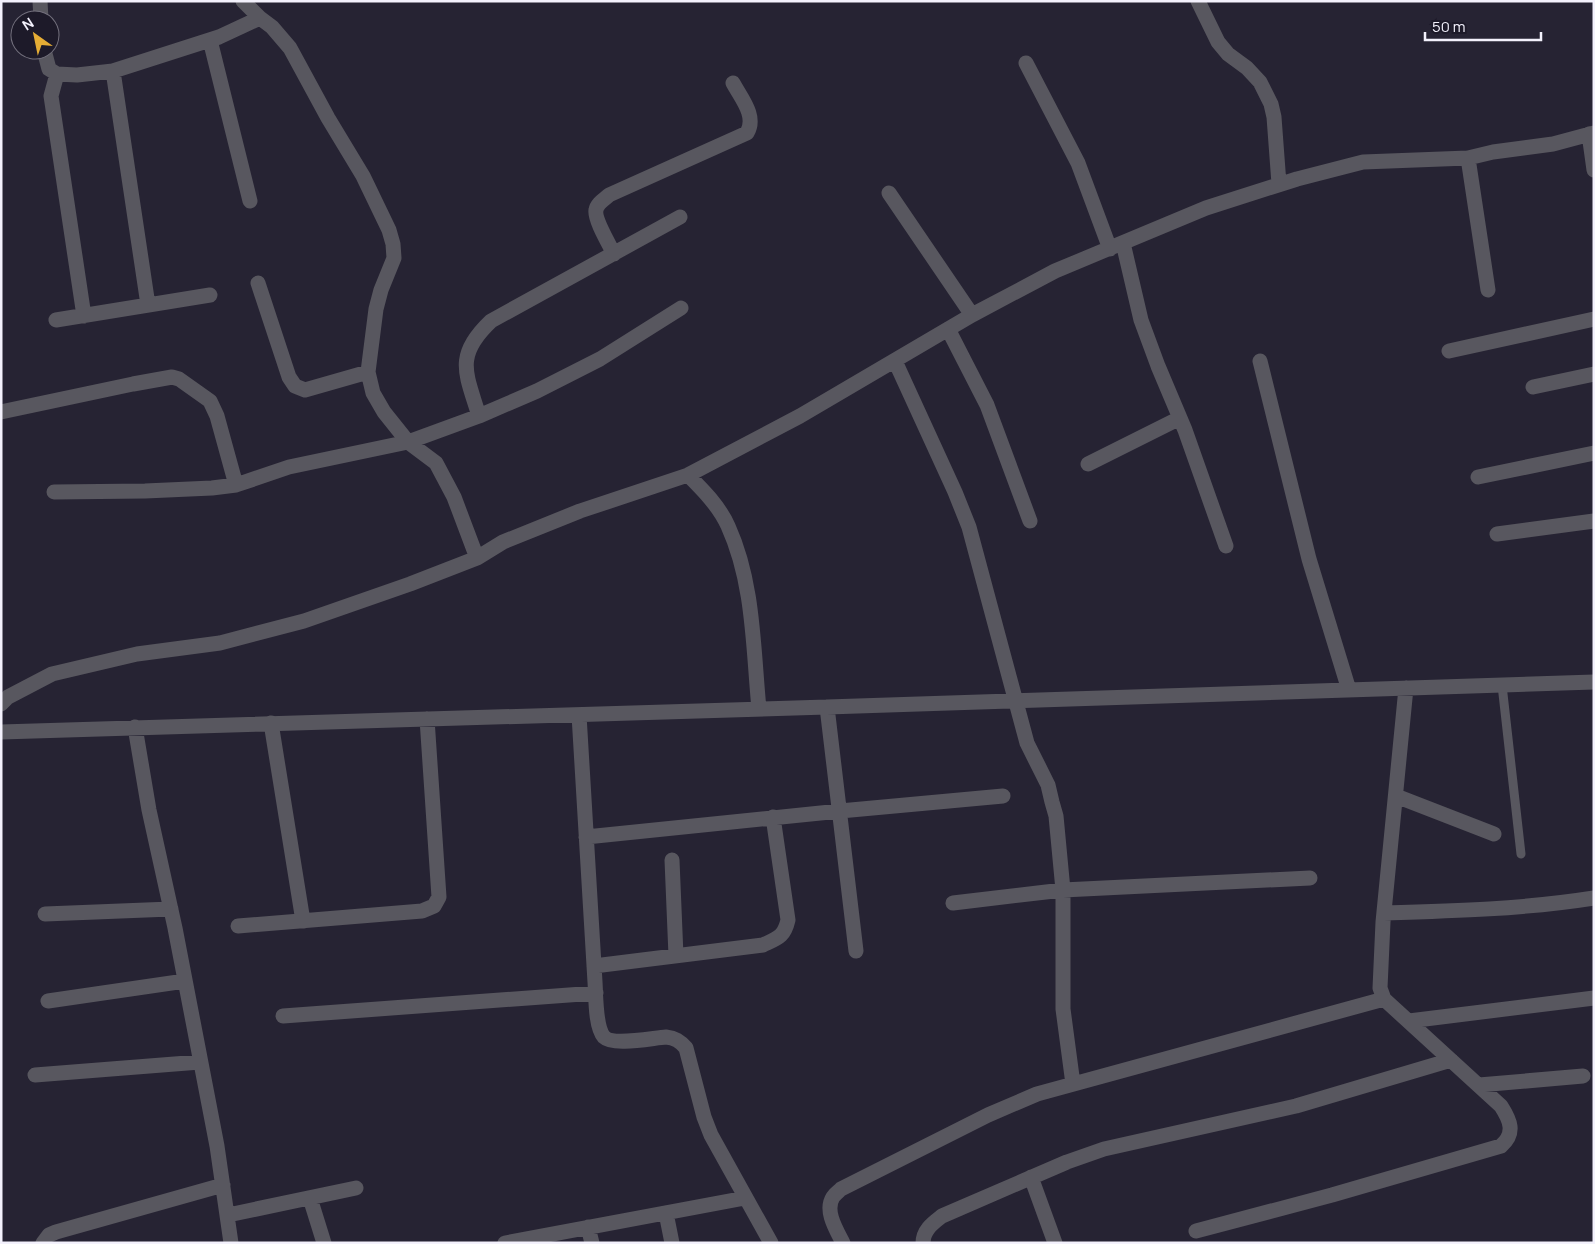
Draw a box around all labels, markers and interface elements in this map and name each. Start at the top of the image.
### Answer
north arrow [10,10,60,60]
scale bar [1425,10,1541,42]
text: N [18,13,37,34]
text: 50 m [1432,16,1466,37]

